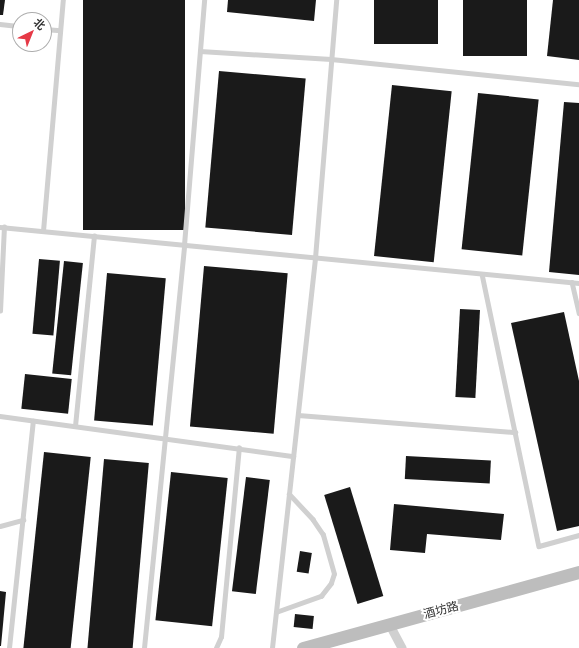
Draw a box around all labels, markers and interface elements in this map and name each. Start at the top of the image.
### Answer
north arrow [12,12,52,52]
text: 北 [31,15,48,33]
street label: 酒坊路 [422,598,460,622]

